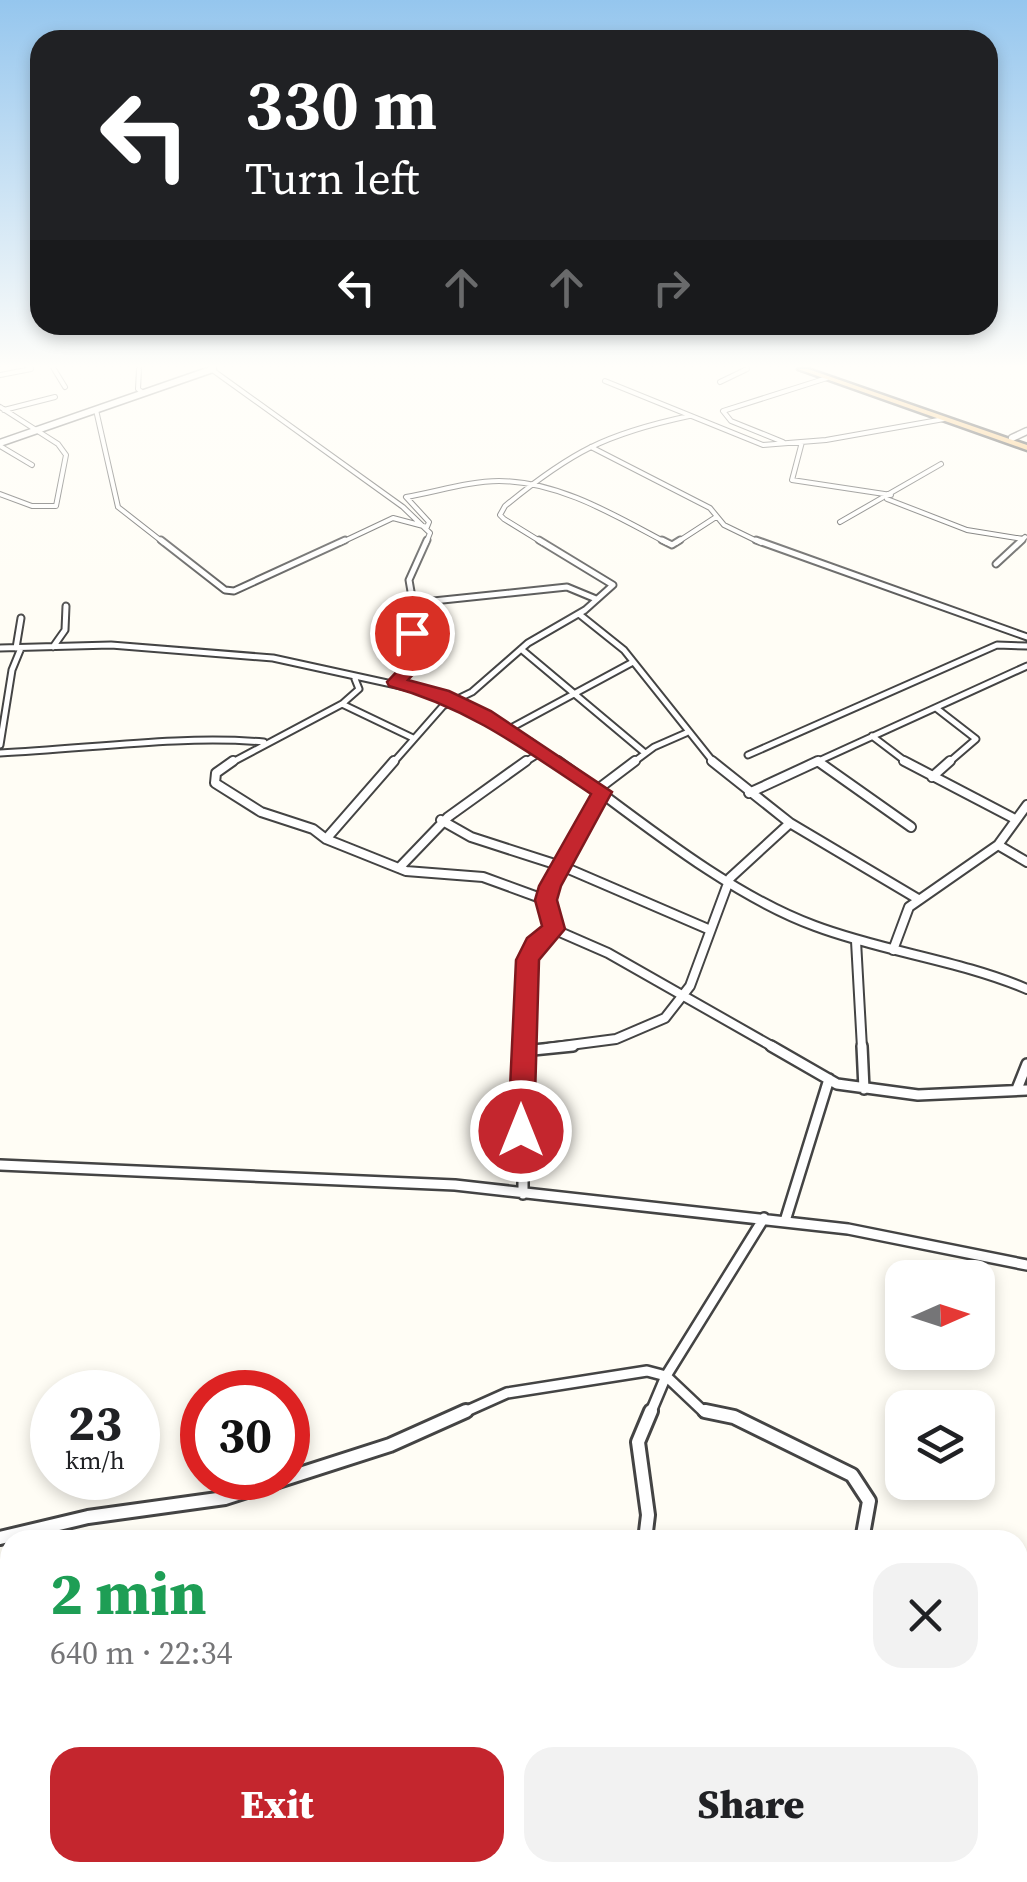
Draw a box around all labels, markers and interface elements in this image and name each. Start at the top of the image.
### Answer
text: 330 m [245,56,437,152]
icon: left [80,70,210,200]
text: Turn left [245,147,419,209]
icon: left [329,260,384,315]
icon: ahead [434,260,489,315]
icon: ahead [539,260,594,315]
icon: right [644,260,699,315]
pin [370,591,455,676]
icon: arrive [385,606,440,661]
position arrow [469,1079,573,1183]
north arrow [885,1260,995,1370]
map controls [885,1260,995,1500]
speed limit sign: 30 [180,1370,310,1500]
text: 23 [68,1388,122,1457]
button: layers [885,1390,995,1500]
text: km/h [65,1443,125,1477]
text: 2 min [50,1552,206,1634]
button: close [873,1563,978,1668]
text: 640 m · 22:34 [50,1631,232,1675]
button: Exit [50,1747,504,1862]
button: Share [524,1747,978,1862]

